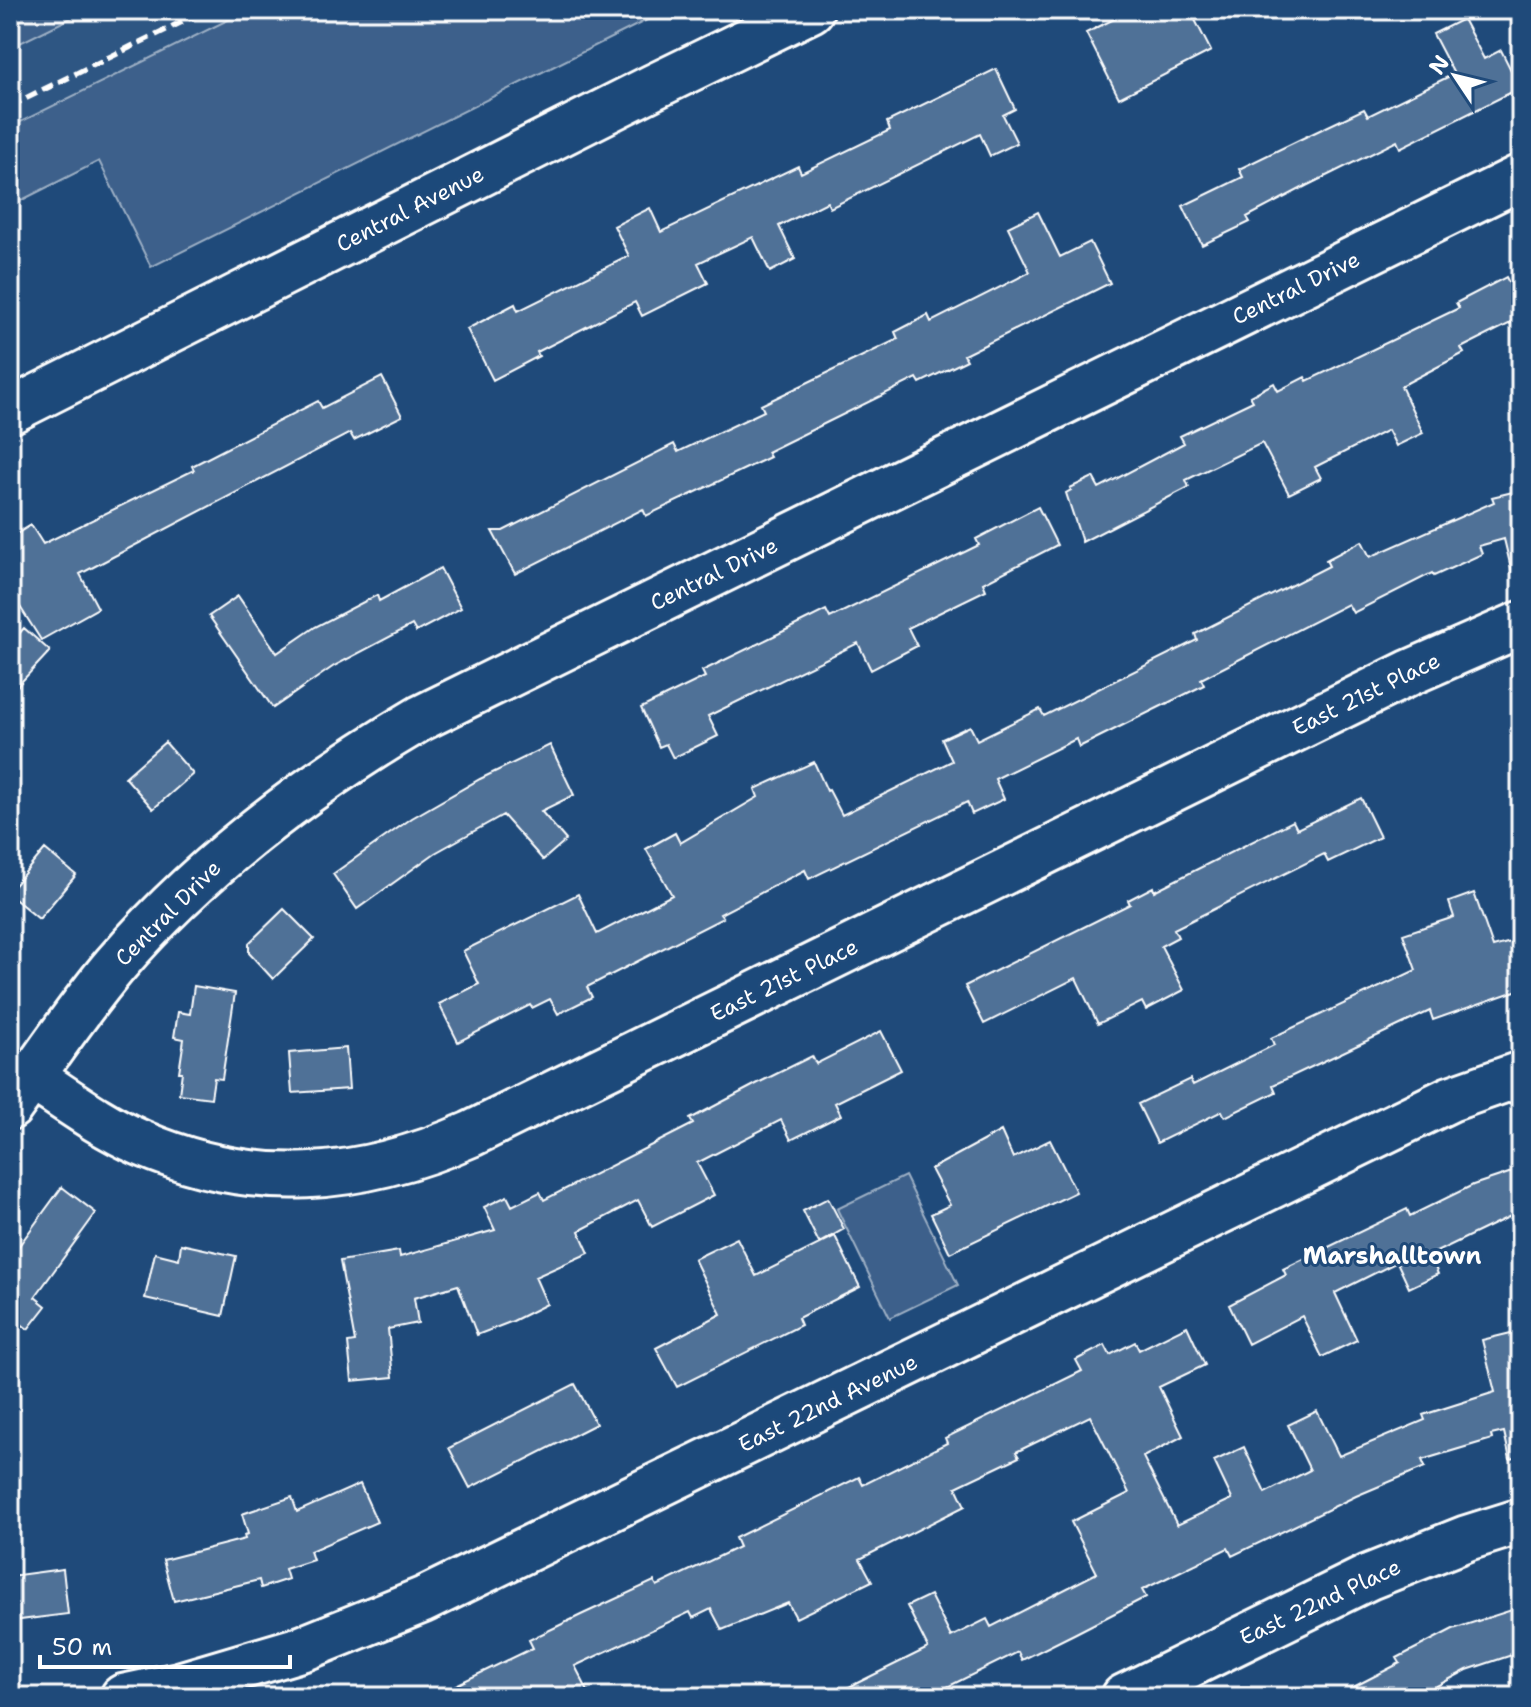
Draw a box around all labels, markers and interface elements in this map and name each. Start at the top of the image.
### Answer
north arrow [1415,36,1495,116]
text: N [1422,49,1456,80]
street label: Central Avenue [331,159,489,259]
street label: Central Drive [1227,245,1365,331]
street label: Central Drive [645,531,783,617]
street label: East 21st Place [1287,646,1445,742]
street label: Central Drive [109,854,227,972]
street label: East 21st Place [705,932,863,1028]
district label: Marshalltown [1303,1240,1481,1272]
street label: East 22nd Avenue [734,1347,922,1459]
street label: East 22nd Place [1235,1552,1405,1652]
scale bar [40,1619,290,1669]
text: 50 m [52,1631,112,1663]

